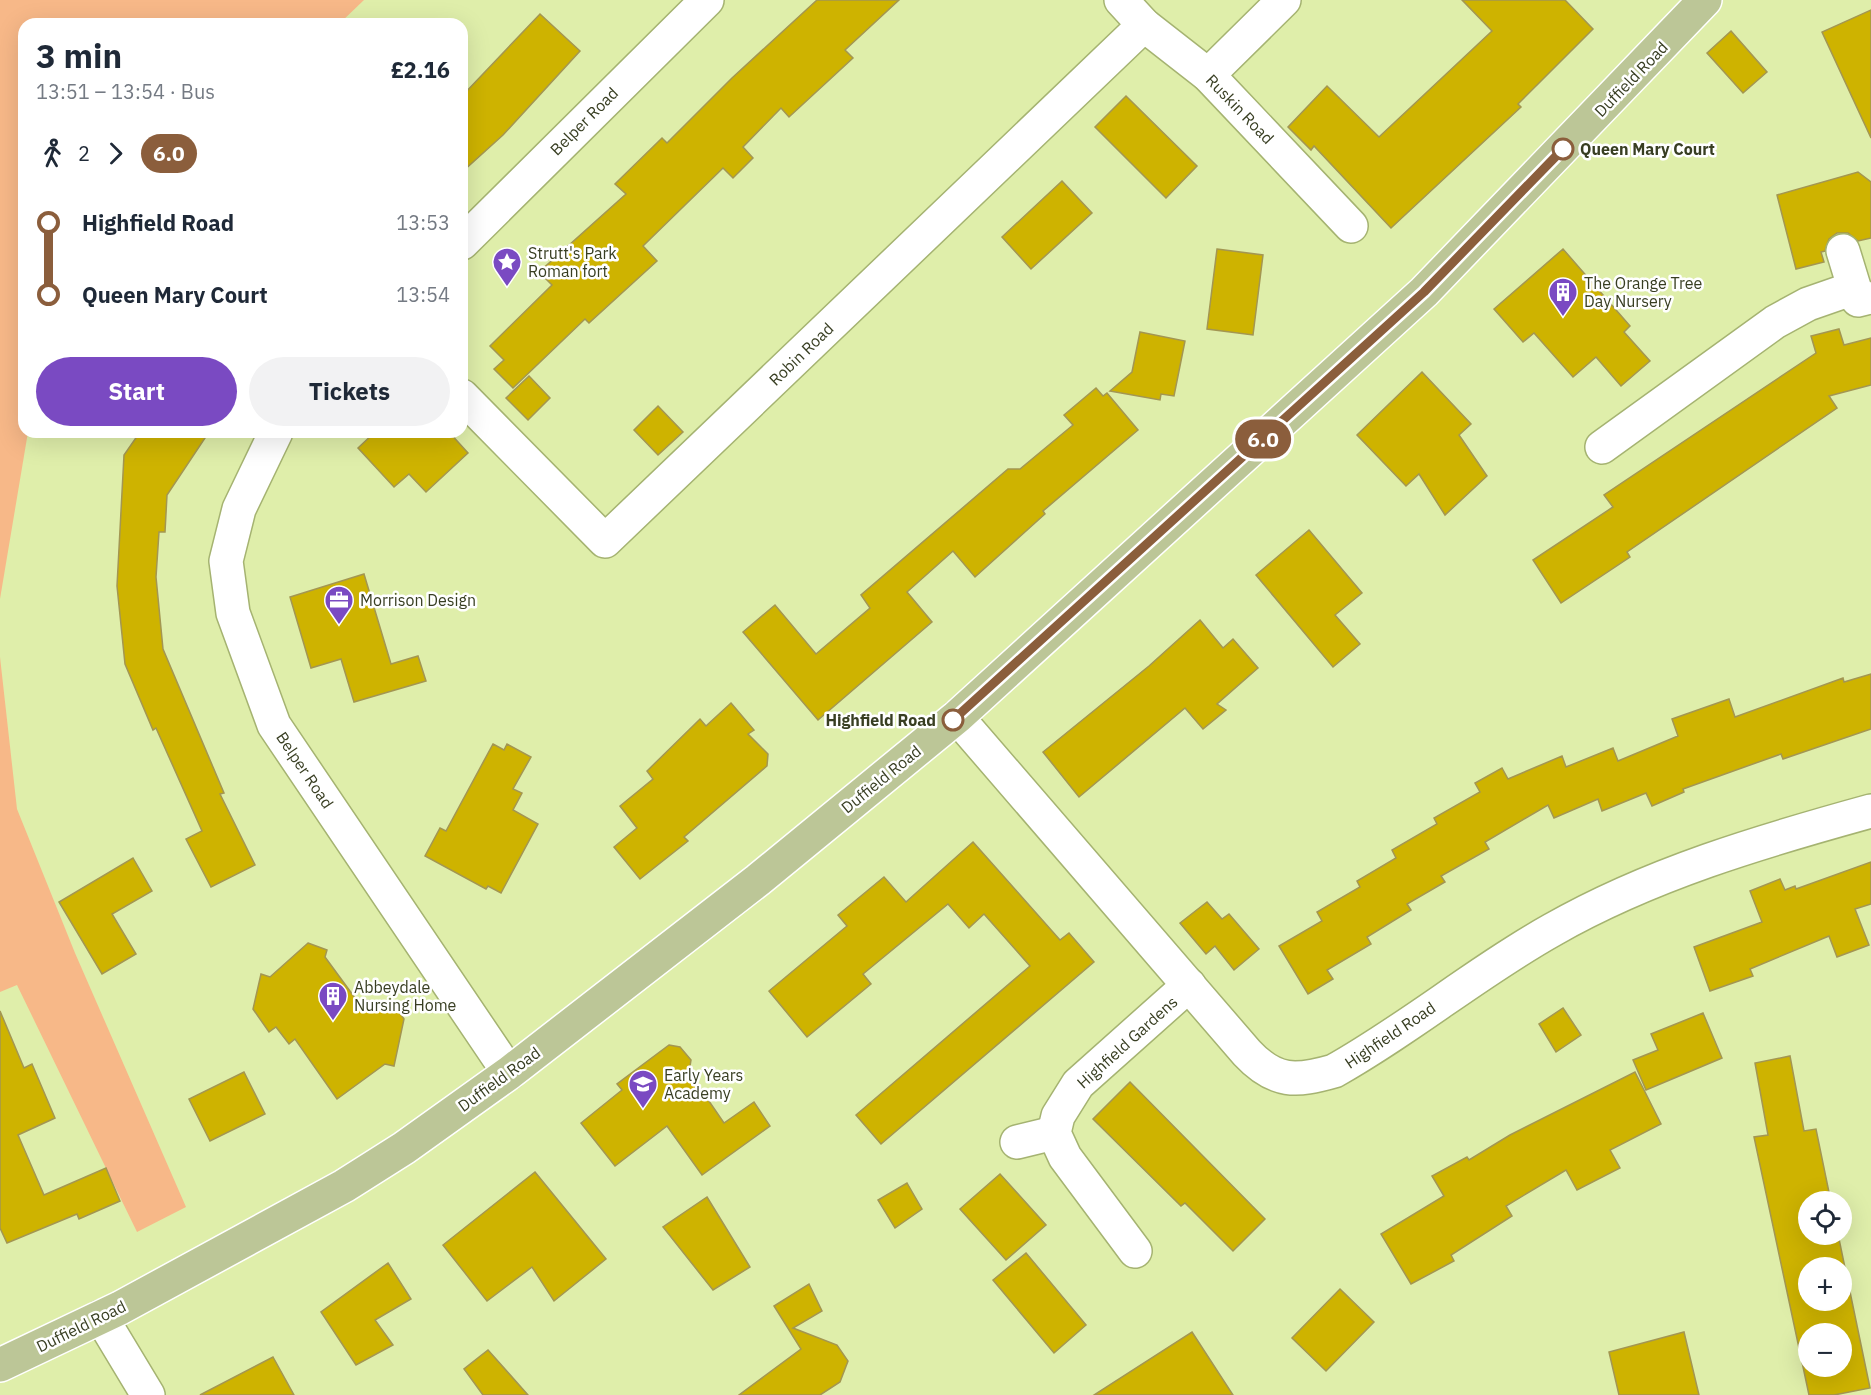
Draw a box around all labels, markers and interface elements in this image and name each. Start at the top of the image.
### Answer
text: 3 min [36,34,122,77]
street label: Duffield Road [1590,37,1672,121]
text: £2.16 [391,55,450,84]
street label: Ruskin Road [1202,70,1278,148]
text: 13:51 – 13:54 · Bus [36,78,215,105]
street label: Belper Road [546,83,622,159]
icon: walk [36,137,69,170]
icon: forward [99,137,132,170]
marker: Queen Mary Court [1552,138,1574,160]
text: 6.0 [153,139,185,167]
place label: Queen Mary Court [1580,139,1715,159]
text: 2 [78,140,90,167]
text: Highfield Road [82,208,234,237]
text: 13:53 [396,209,450,236]
place label: Strutt's Park Roman fort [528,243,617,281]
place icon: Strutt's Park Roman fort [491,246,523,288]
place label: The Orange Tree Day Nursery [1584,273,1702,311]
building icon: The Orange Tree Day Nursery [1547,276,1579,318]
text: Queen Mary Court [82,280,268,309]
text: 13:54 [396,281,450,308]
street label: Robin Road [765,318,837,390]
button: Start [36,357,237,426]
button: Tickets [249,357,450,426]
line badge: 6.0 [1228,420,1298,458]
text: 6.0 [1247,425,1279,453]
office icon: Morrison Design [323,584,355,626]
place label: Morrison Design [360,590,476,610]
marker: Highfield Road [942,709,964,731]
place label: Highfield Road [825,710,936,730]
street label: Belper Road [272,728,338,812]
street label: Duffield Road [837,741,925,817]
place label: Abbeydale Nursing Home [354,977,457,1015]
building icon: Abbeydale Nursing Home [317,980,349,1022]
street label: Highfield Gardens [1073,992,1181,1092]
street label: Highfield Road [1341,997,1439,1073]
street label: Duffield Road [454,1042,544,1116]
place label: Early Years Academy [664,1065,743,1103]
school or university icon: Early Years Academy [627,1068,659,1110]
map controls [1798,1191,1852,1377]
button: locate [1798,1191,1852,1245]
button: + [1798,1257,1852,1311]
street label: Duffield Road [33,1296,129,1356]
button: − [1798,1323,1852,1377]

